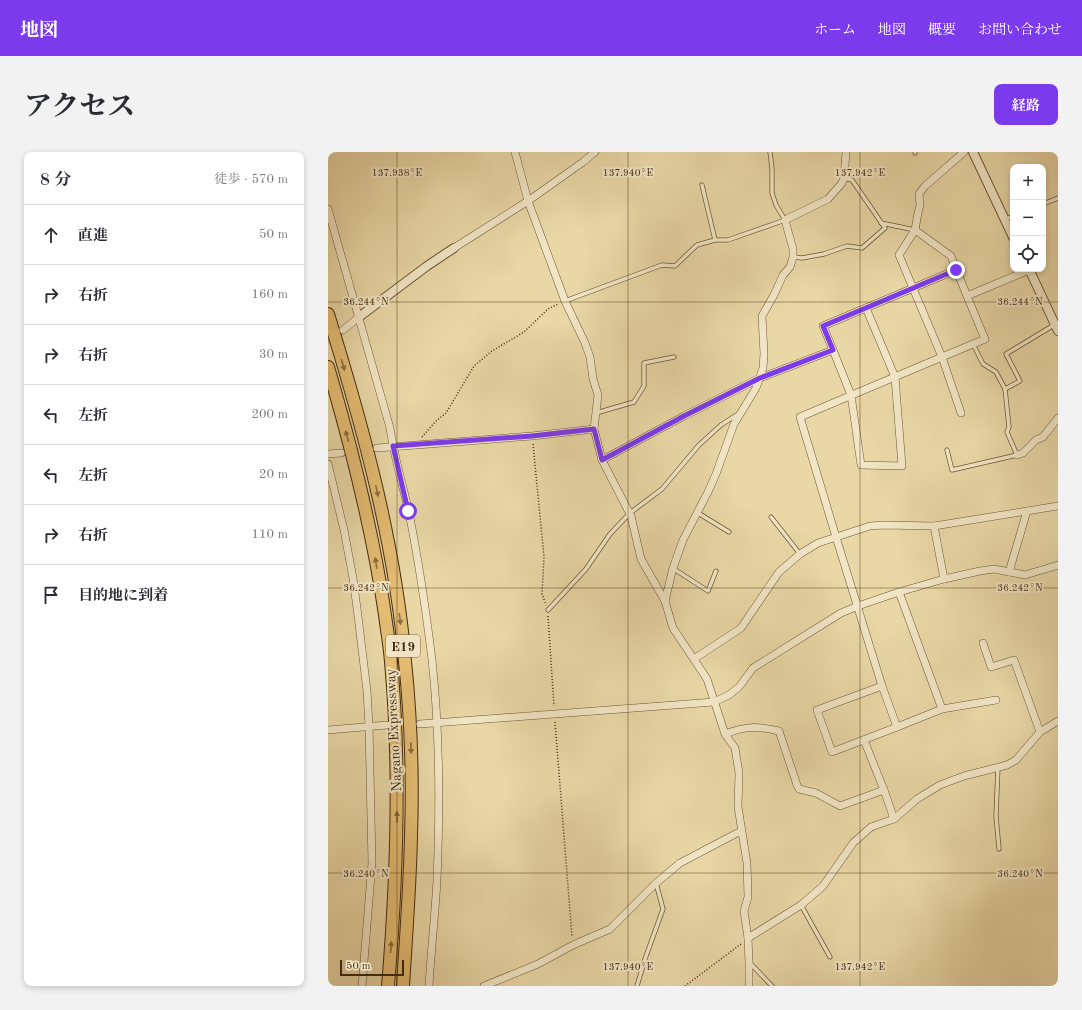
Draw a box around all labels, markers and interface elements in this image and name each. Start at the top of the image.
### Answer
text: 地図 [20,22,58,41]
text: ホーム [814,23,856,37]
text: 地図 [878,23,906,37]
text: 概要 [928,23,956,37]
text: お問い合わせ [978,23,1062,37]
button: 経路 [994,84,1058,125]
text: アクセス [24,94,135,122]
map controls [1010,164,1046,272]
button: + [1010,164,1046,200]
text: 137.938°E [372,168,422,178]
text: 137.940°E [603,168,653,178]
text: 137.942°E [835,168,885,178]
text: 8 分 [40,172,72,189]
text: 徒歩 · 570 m [214,173,288,186]
button: − [1010,200,1046,236]
icon: ahead [40,224,62,246]
text: 50 m [259,228,288,241]
text: 直進 [78,229,108,244]
button: locate [1010,236,1046,272]
route end [947,261,965,279]
icon: right [40,284,62,306]
text: 160 m [251,288,288,301]
text: 右折 [78,289,108,304]
text: 36.244°N [343,297,389,307]
text: 36.244°N [997,297,1043,307]
icon: right [40,344,62,366]
text: 30 m [259,348,288,361]
text: 右折 [78,349,108,364]
one-way arrow [340,360,346,372]
icon: left [40,404,62,426]
text: 200 m [251,408,288,421]
text: 左折 [78,409,108,424]
one-way arrow [344,430,350,442]
icon: left [40,464,62,486]
text: 20 m [259,468,288,481]
text: 左折 [78,469,108,484]
one-way arrow [374,485,380,497]
route start [399,502,417,520]
icon: right [40,524,62,546]
text: 110 m [251,528,288,541]
text: 右折 [78,529,108,544]
one-way arrow [373,556,379,569]
text: 36.242°N [343,583,389,593]
text: 36.242°N [997,583,1043,593]
icon: arrive [40,584,62,606]
text: 目的地に到着 [78,589,168,604]
one-way arrow [397,613,403,625]
road number: E19 [386,635,420,657]
street label: Nagano Expressway [384,667,404,792]
one-way arrow [407,742,414,754]
one-way arrow [394,810,400,823]
text: 36.240°N [343,869,389,879]
text: 36.240°N [997,869,1043,879]
one-way arrow [388,941,395,953]
scale bar [340,958,404,977]
text: 50 m [346,961,371,972]
text: 137.940°E [603,962,653,972]
text: 137.942°E [835,962,885,972]

